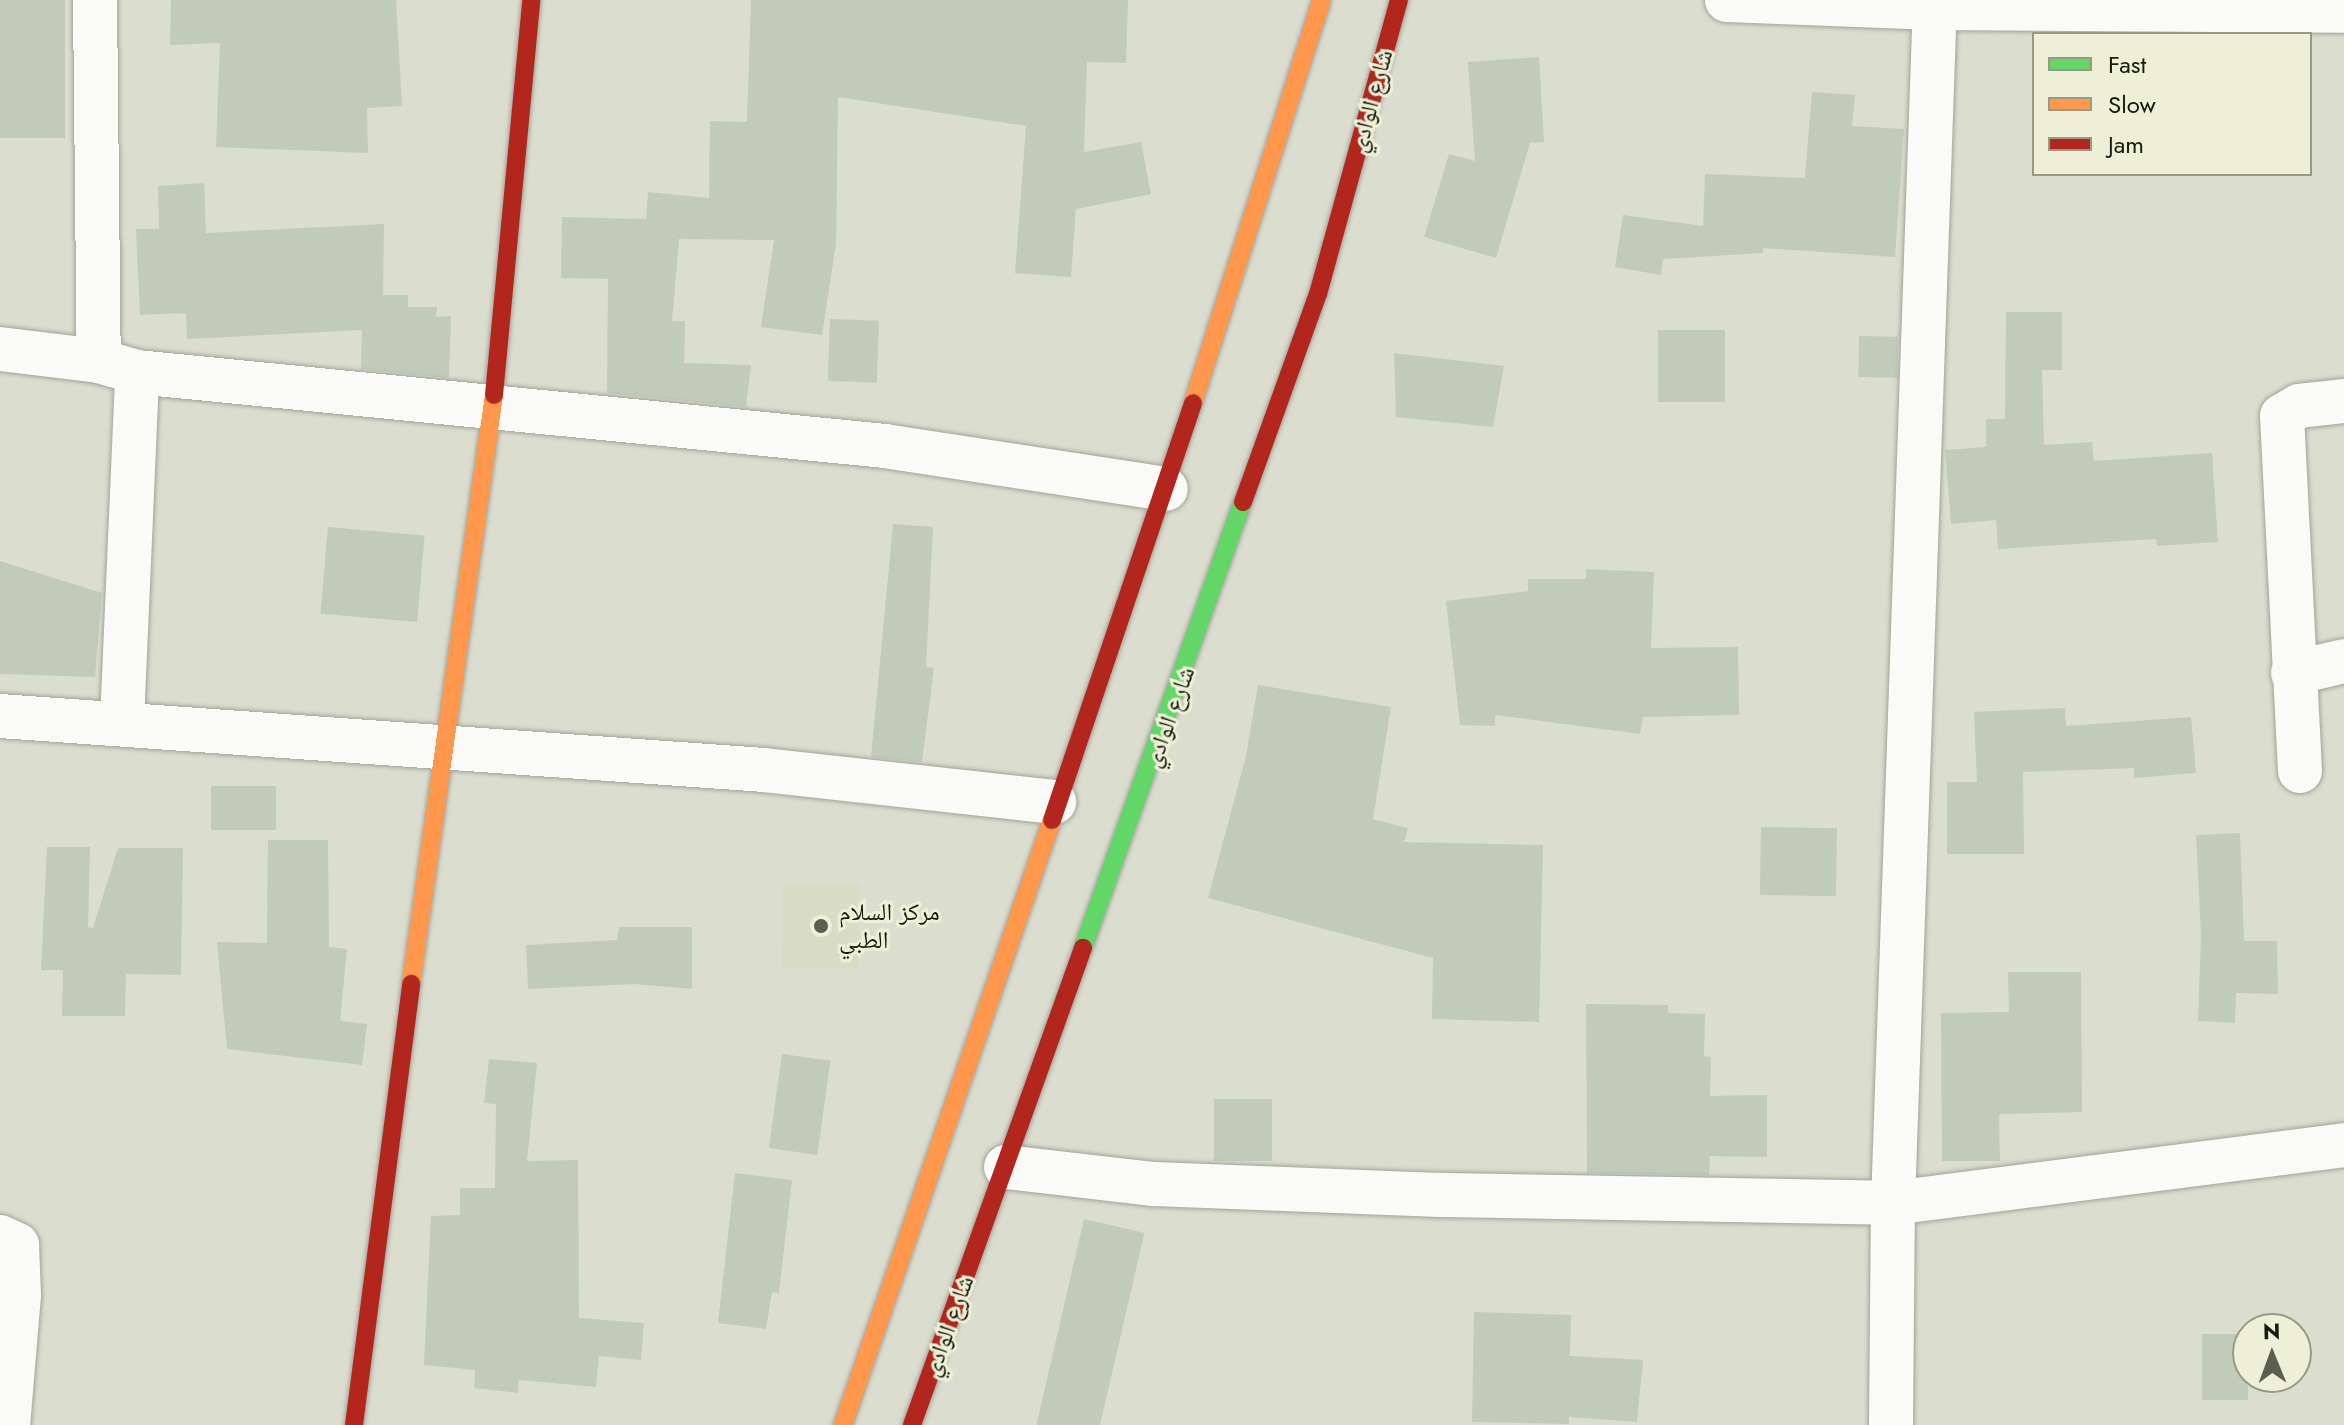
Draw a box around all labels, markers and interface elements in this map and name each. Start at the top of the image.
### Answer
legend [2032,32,2312,176]
street label: شارع الوادي [1343,46,1399,156]
text: Fast [2108,47,2146,82]
text: Slow [2108,87,2156,122]
text: Jam [2108,127,2144,162]
street label: شارع الوادي [1137,663,1201,771]
place label: مركز السلام الطبي [839,898,940,954]
marker: مركز السلام الطبي [810,915,832,937]
street label: شارع الوادي [916,1272,980,1380]
north arrow [2232,1313,2312,1393]
text: N [2263,1315,2281,1347]

